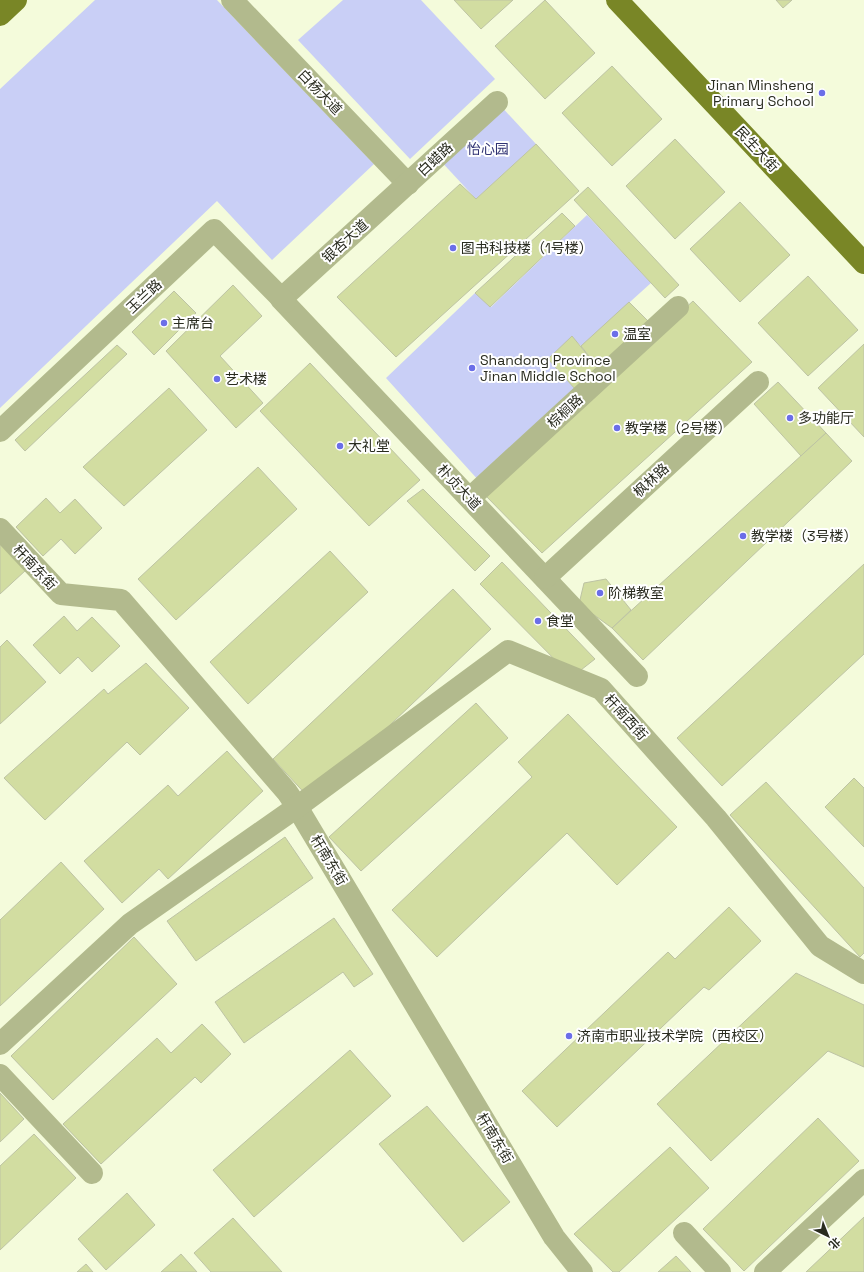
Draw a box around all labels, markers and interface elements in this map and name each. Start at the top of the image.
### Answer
street label: 白杨大道 [294,66,346,118]
place label: Jinan Minsheng Primary School [708,76,814,110]
marker: Jinan Minsheng Primary School [817,88,827,98]
street label: 民生大街 [731,122,783,176]
street label: 白蜡路 [414,138,456,180]
park label: 怡心园 [467,140,509,158]
street label: 银杏大道 [318,216,372,266]
place label: 图书科技楼（1号楼） [461,239,593,257]
marker: 图书科技楼（1号楼） [448,243,458,253]
street label: 玉兰路 [123,275,165,317]
place label: 主席台 [172,314,214,332]
marker: 主席台 [159,318,169,328]
place label: 温室 [623,325,651,343]
marker: 温室 [610,329,620,339]
place label: Shandong Province Jinan Middle School [480,351,616,385]
marker: Shandong Province Jinan Middle School [467,363,477,373]
place label: 艺术楼 [225,370,267,388]
marker: 艺术楼 [212,374,222,384]
street label: 棕榈路 [544,390,586,432]
place label: 多功能厅 [798,409,854,427]
marker: 多功能厅 [785,413,795,423]
place label: 教学楼（2号楼） [625,419,731,437]
marker: 教学楼（2号楼） [612,423,622,433]
place label: 大礼堂 [348,437,390,455]
marker: 大礼堂 [335,441,345,451]
street label: 枫林路 [630,459,672,501]
street label: 朴贞大道 [433,460,485,514]
place label: 教学楼（3号楼） [751,527,857,545]
marker: 教学楼（3号楼） [738,531,748,541]
street label: 杆南东街 [9,540,61,594]
place label: 阶梯教室 [608,584,664,602]
marker: 阶梯教室 [595,588,605,598]
place label: 食堂 [546,612,574,630]
marker: 食堂 [533,616,543,626]
street label: 杆南西街 [601,690,651,744]
street label: 杆南东街 [307,831,351,889]
place label: 济南市职业技术学院（西校区） [577,1027,773,1045]
marker: 济南市职业技术学院（西校区） [564,1031,574,1041]
street label: 杆南东街 [473,1109,517,1167]
north arrow [808,1216,848,1256]
text: 北 [826,1234,844,1252]

